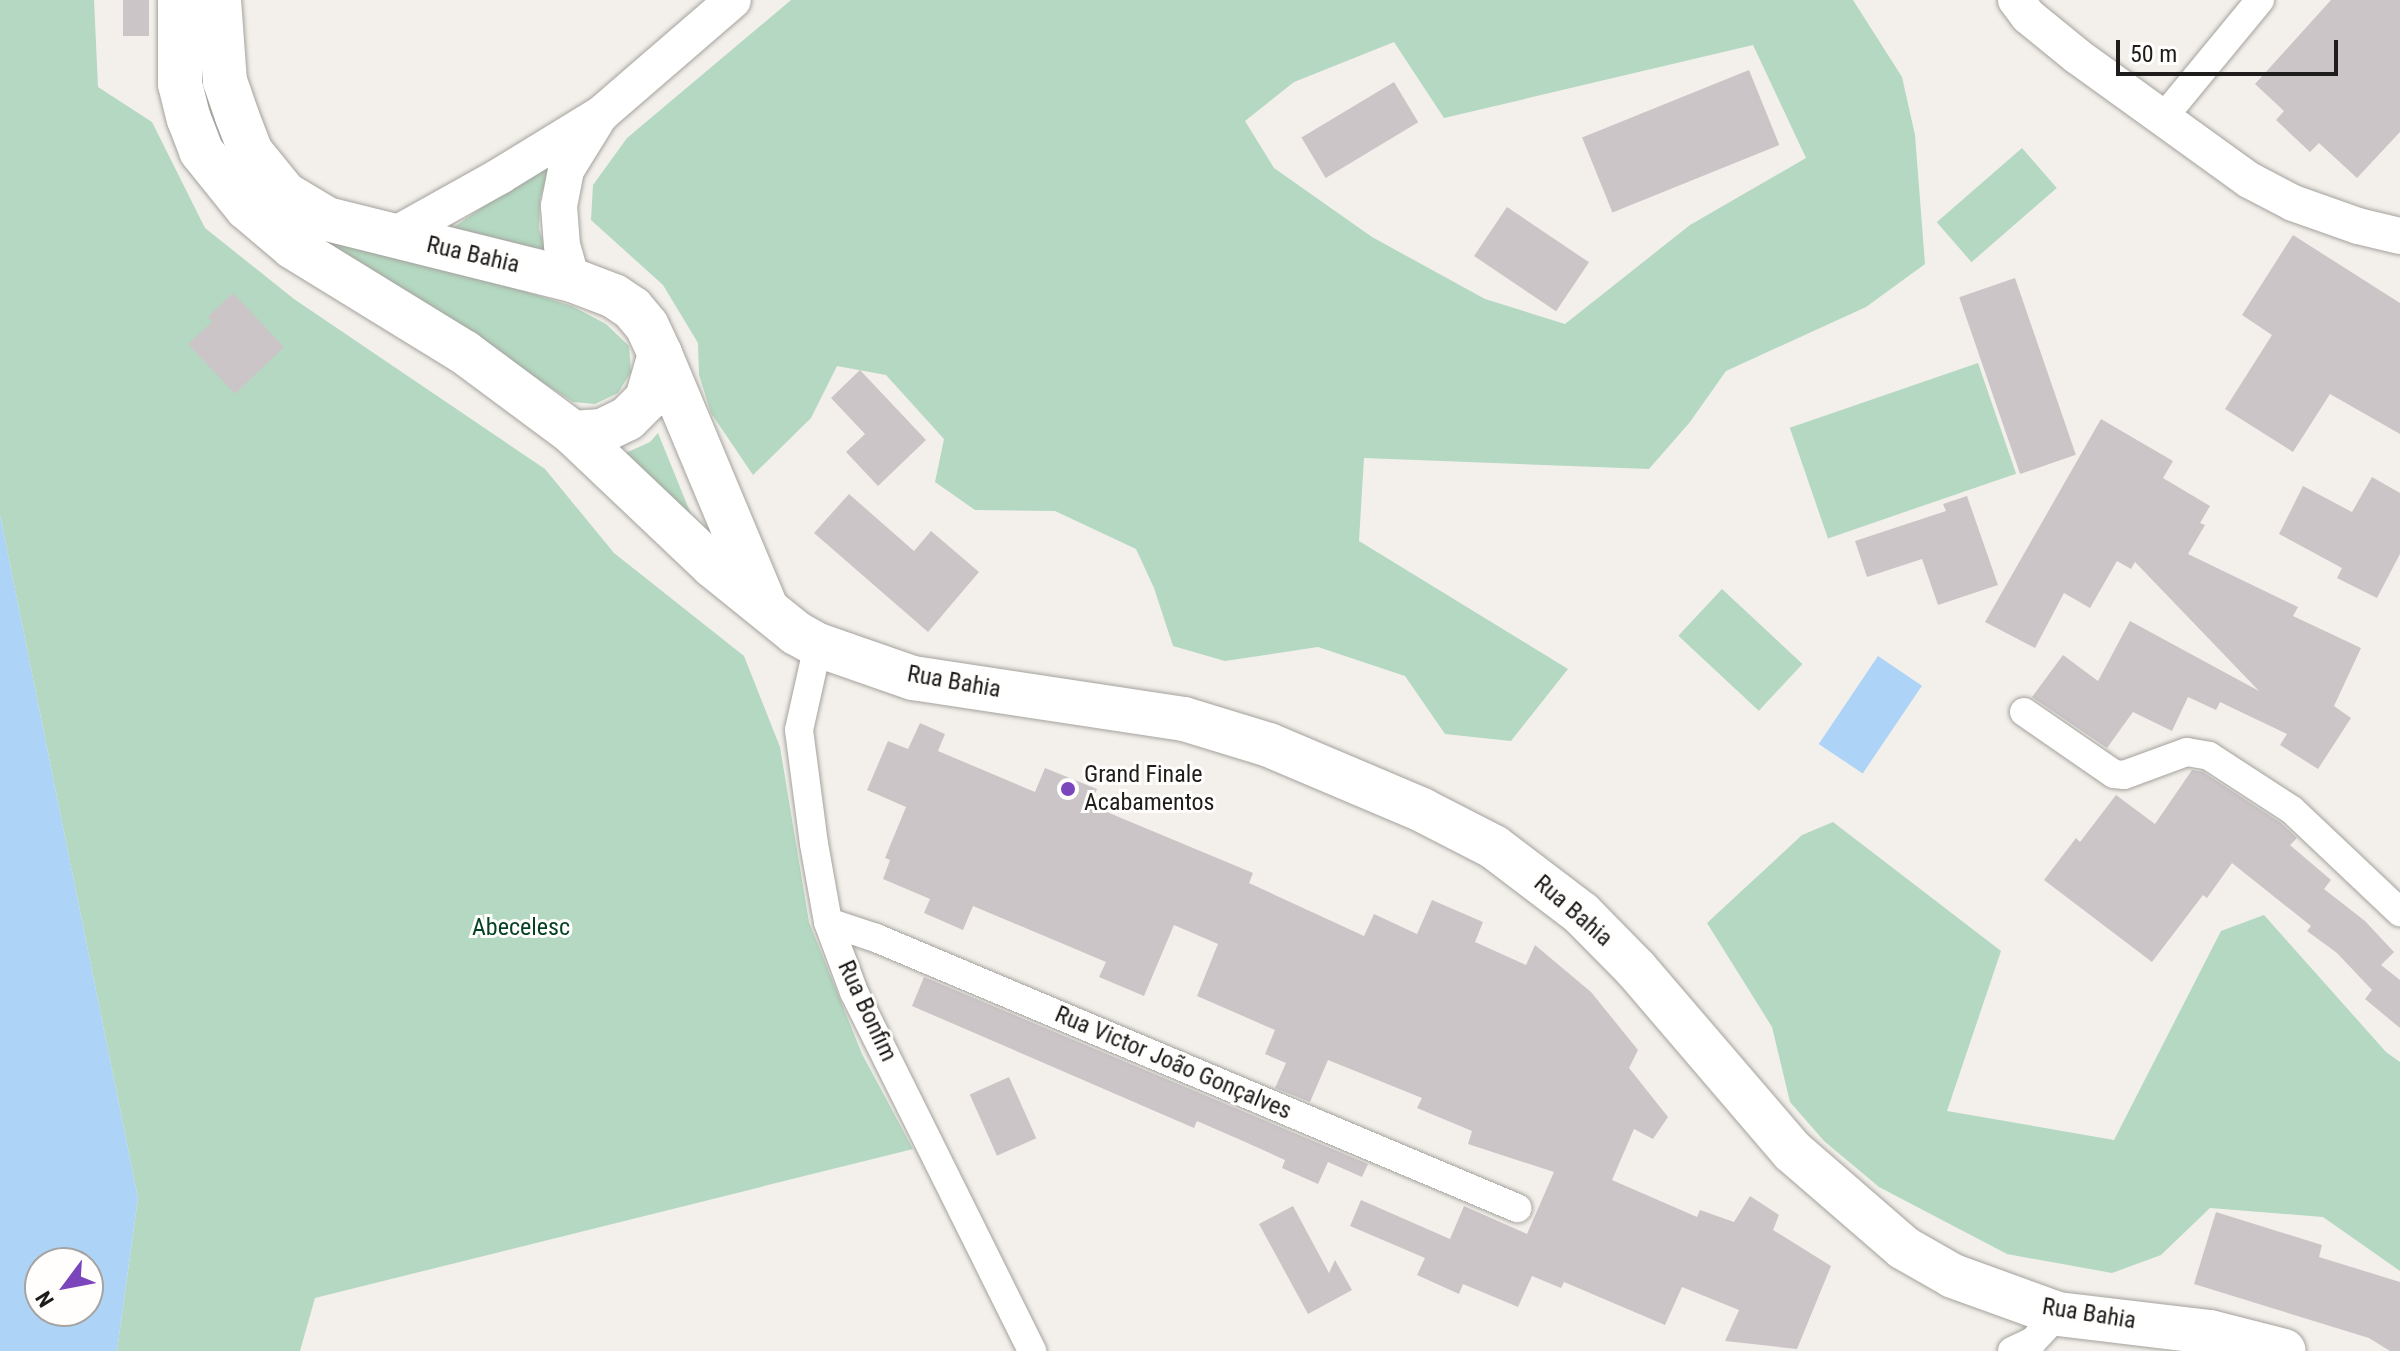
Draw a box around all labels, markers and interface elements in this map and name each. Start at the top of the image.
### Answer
scale bar [2120,24,2342,74]
text: 50 m [2130,40,2177,68]
street label: Rua Bahia [424,230,522,280]
street label: Rua Bahia [905,660,1003,704]
place label: Grand Finale Acabamentos [1084,761,1215,817]
marker: Grand Finale Acabamentos [1059,780,1077,798]
street label: Rua Bahia [1528,869,1618,953]
park label: Abecelesc [472,914,570,942]
street label: Rua Bonfim [831,956,903,1066]
street label: Rua Victor João Gonçalves [1050,1000,1296,1126]
north arrow [24,1247,104,1327]
text: N [31,1287,59,1311]
street label: Rua Bahia [2040,1292,2138,1336]

